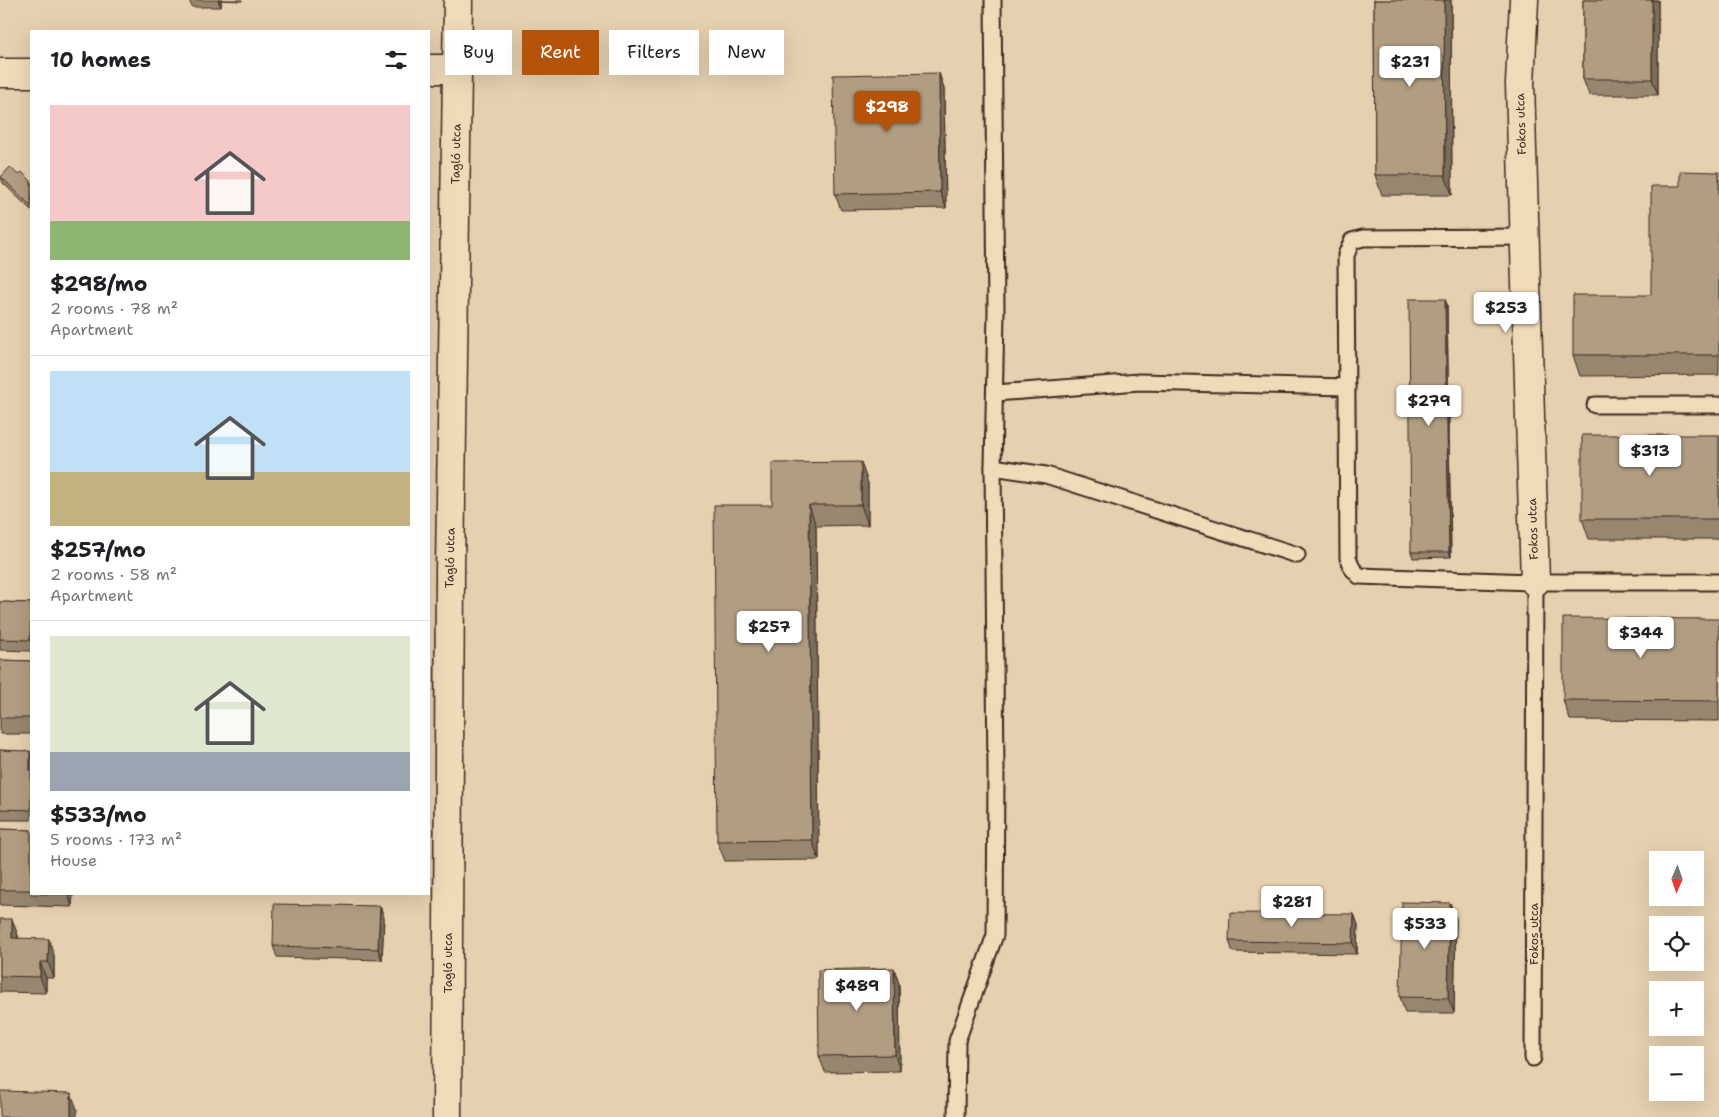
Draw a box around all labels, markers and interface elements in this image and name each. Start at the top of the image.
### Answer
chip: Buy [445,30,512,75]
chip: Rent [522,30,599,75]
chip: Filters [609,30,699,75]
chip: New [709,30,784,75]
text: 10 homes [50,46,151,74]
icon: filters [382,46,410,74]
pin: $231 [1380,46,1440,88]
text: $231 [1390,51,1430,72]
pin: $298 [857,90,917,133]
street label: Fokos utca [1512,92,1530,155]
text: $298 [865,96,909,117]
street label: Tagló utca [447,123,465,184]
icon: home [185,138,275,228]
text: $298/mo [50,270,147,298]
pin: $253 [1476,292,1536,334]
text: $253 [1485,297,1527,318]
text: 2 rooms · 78 m² [50,298,178,319]
text: Apartment [50,319,133,340]
pin: $279 [1399,384,1459,427]
text: $279 [1407,390,1451,411]
icon: home [185,403,275,493]
pin: $313 [1620,434,1680,477]
text: $313 [1630,440,1670,461]
street label: Fokos utca [1524,497,1542,560]
street label: Tagló utca [441,527,459,588]
text: $257/mo [50,536,146,564]
text: 2 rooms · 58 m² [50,564,177,585]
text: Apartment [50,585,133,606]
pin: $257 [739,610,799,653]
text: $257 [748,616,790,637]
pin: $344 [1611,616,1671,659]
text: $344 [1619,622,1663,643]
icon: home [185,668,275,758]
text: $533/mo [50,801,147,829]
text: 5 rooms · 173 m² [50,829,182,850]
text: House [50,850,97,871]
north arrow [1649,851,1704,906]
map controls [1649,851,1704,1101]
pin: $281 [1262,886,1322,928]
text: $281 [1272,891,1312,912]
street label: Fokos utca [1526,903,1542,965]
pin: $533 [1395,908,1455,950]
text: $533 [1404,913,1446,934]
button: locate [1649,916,1704,971]
street label: Tagló utca [440,932,456,993]
pin: $489 [827,970,887,1012]
text: $489 [835,975,879,996]
button: + [1649,981,1704,1036]
button: − [1649,1046,1704,1101]

